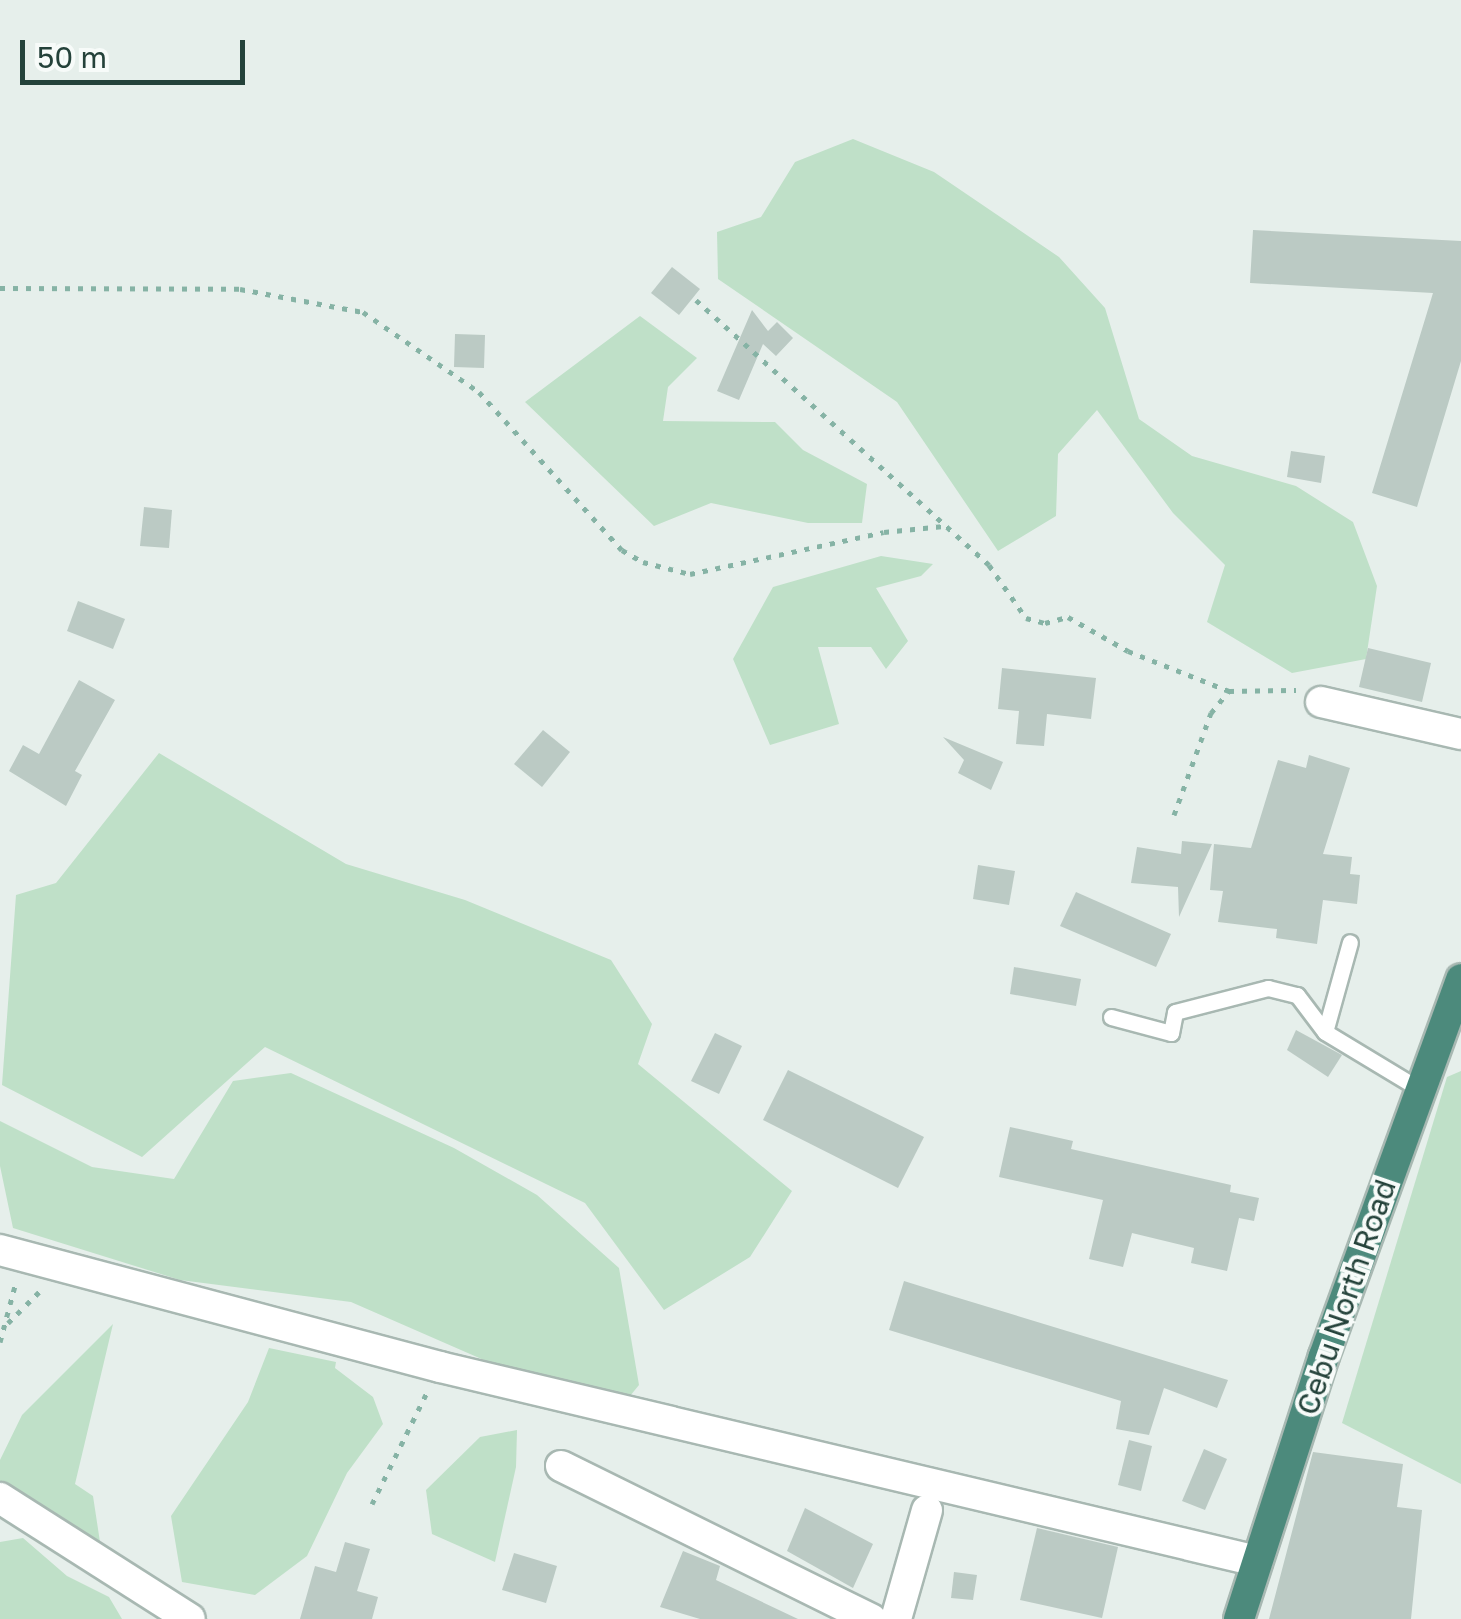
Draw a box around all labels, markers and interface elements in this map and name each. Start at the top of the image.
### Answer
scale bar [25,20,250,82]
text: 50 m [37,39,107,75]
street label: Cebu North Road [1289,1175,1403,1419]

